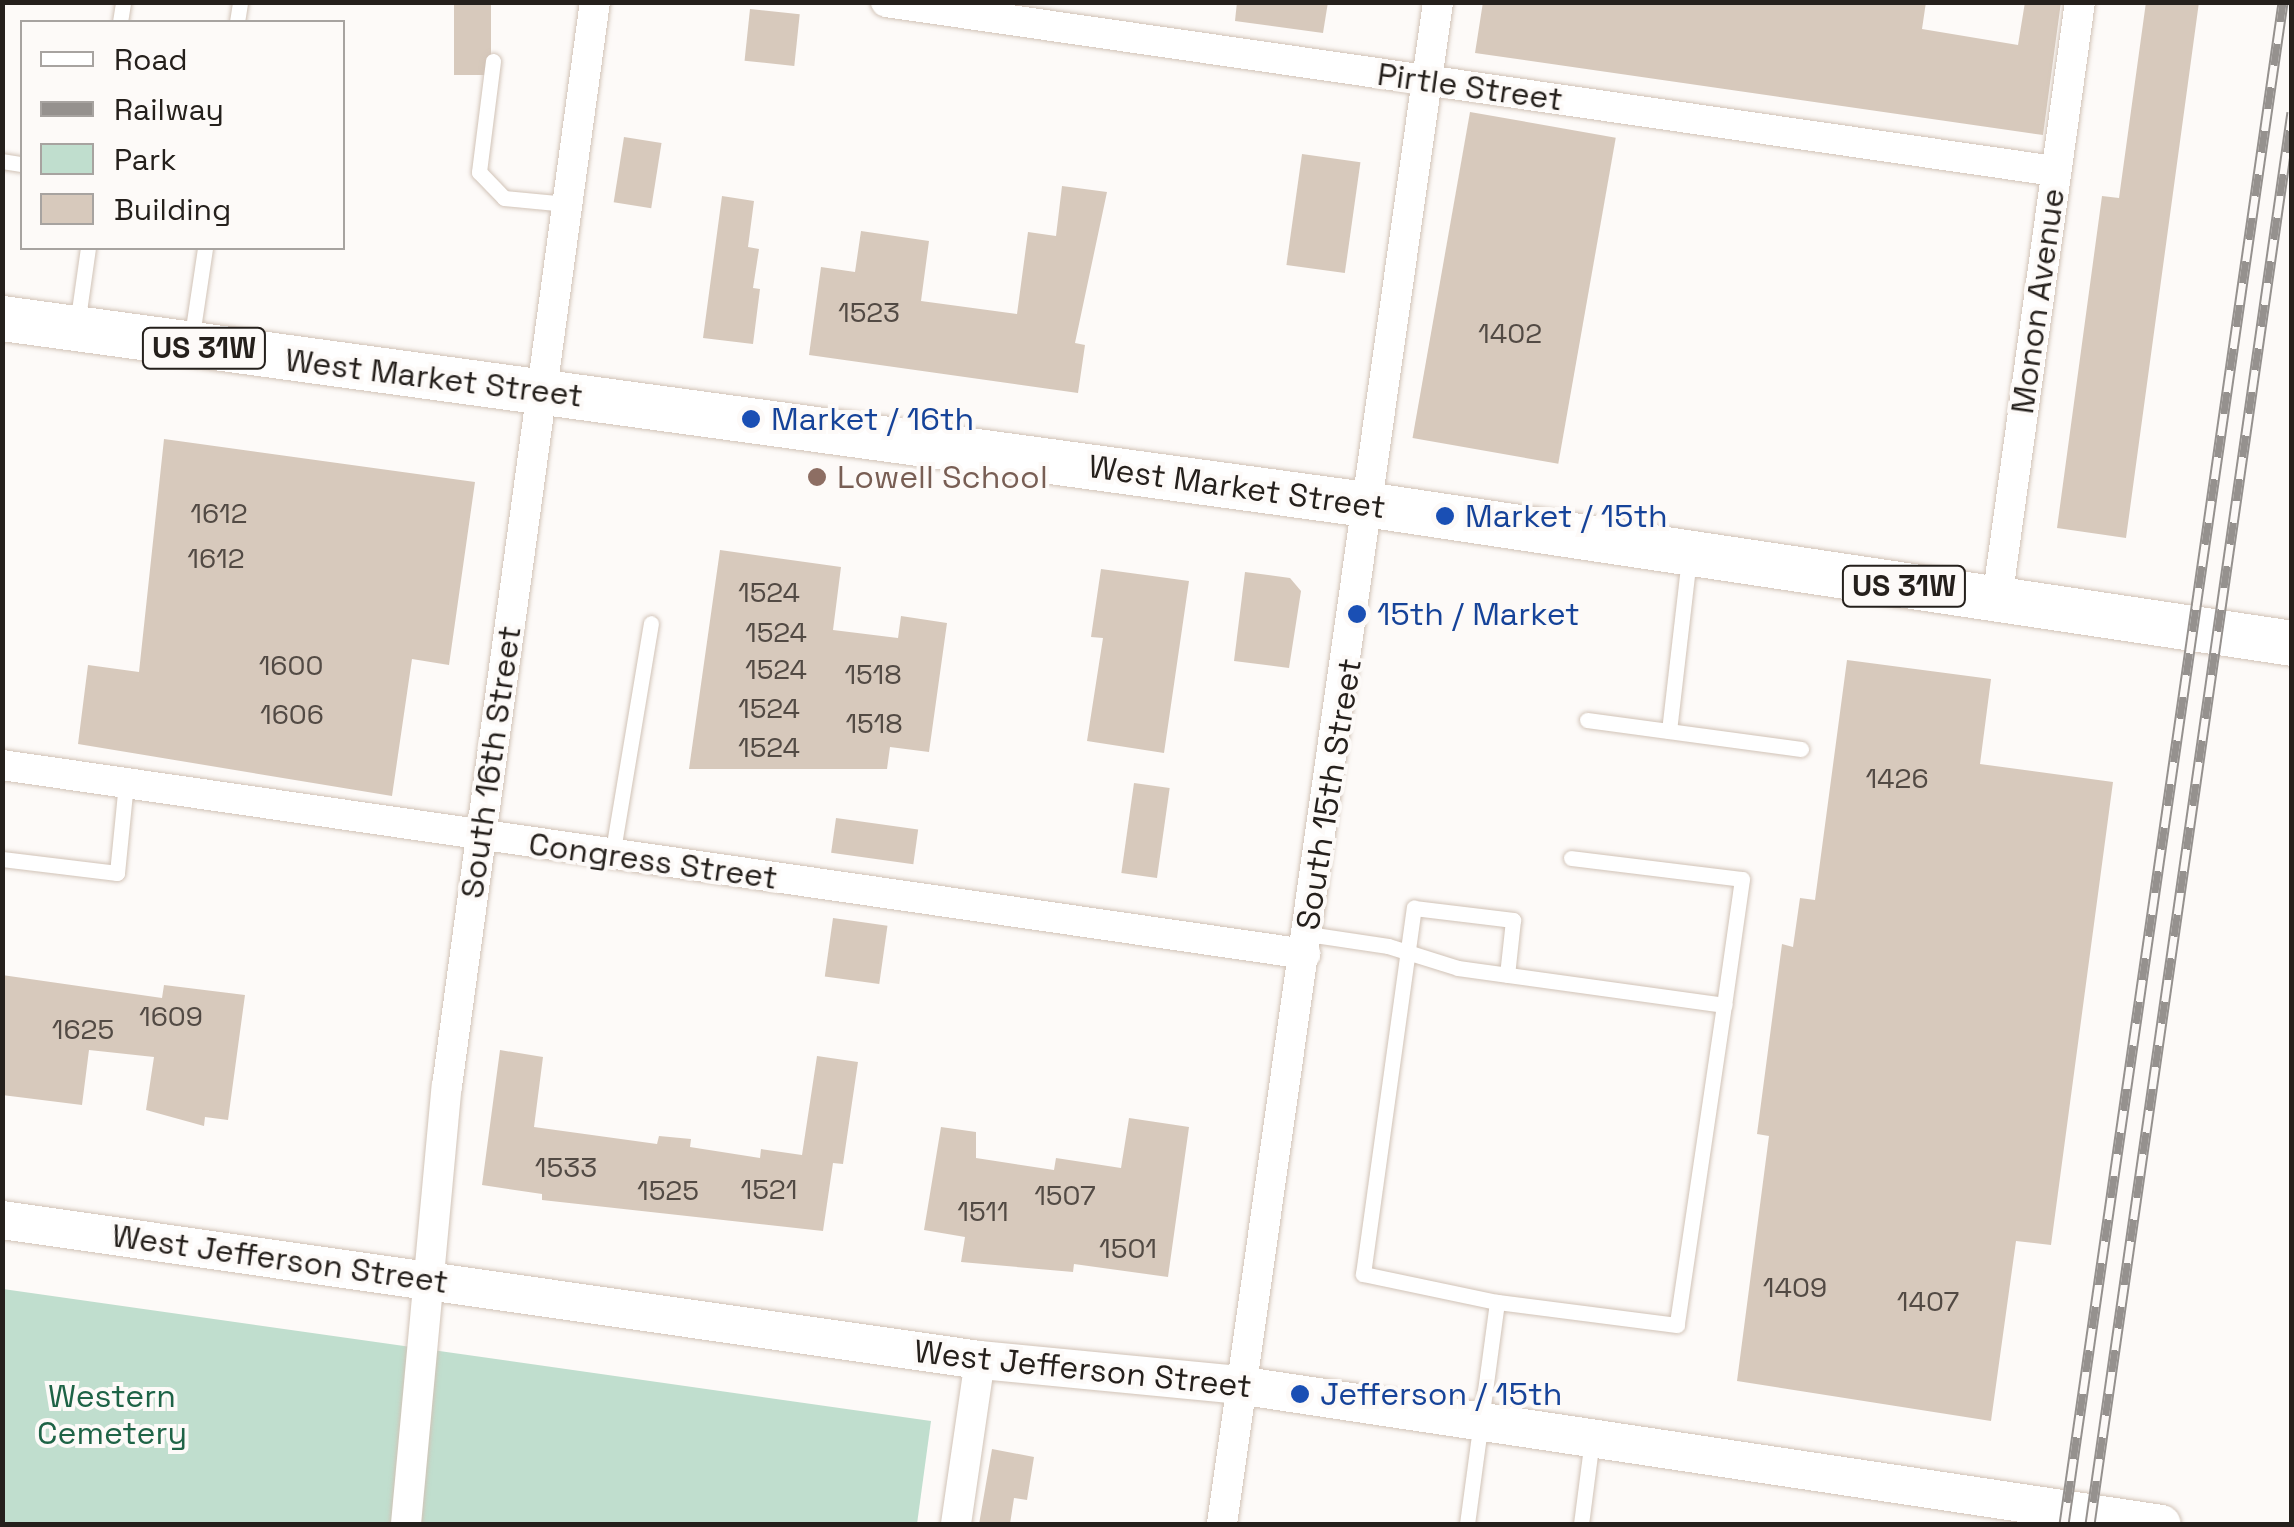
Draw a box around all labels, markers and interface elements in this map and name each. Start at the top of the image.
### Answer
legend [20,20,345,250]
text: Road [114,40,188,79]
street label: Pirtle Street [1375,55,1565,119]
text: Railway [114,90,224,129]
text: Park [114,140,176,179]
street label: Monon Avenue [2003,186,2073,416]
text: Building [114,190,231,229]
house number: 1523 [838,295,900,329]
house number: 1402 [1478,316,1542,350]
road number: US 31W [142,323,266,373]
street label: West Market Street [283,341,585,415]
place label: Market / 16th [771,400,974,438]
marker: Market / 16th [740,408,762,430]
street label: West Market Street [1086,447,1388,527]
place label: Lowell School [837,458,1048,496]
marker: Lowell School [806,466,828,488]
house number: 1612 [190,496,248,530]
place label: Market / 15th [1465,497,1668,535]
marker: Market / 15th [1434,505,1456,527]
house number: 1612 [187,541,245,575]
road number: US 31W [1842,561,1966,611]
house number: 1524 [738,575,800,609]
place label: 15th / Market [1377,595,1580,633]
marker: 15th / Market [1346,603,1368,625]
house number: 1524 [745,615,807,649]
street label: South 16th Street [453,623,529,901]
house number: 1600 [259,648,323,682]
house number: 1524 [745,652,807,686]
street label: South 15th Street [1289,655,1369,933]
house number: 1518 [844,657,902,691]
house number: 1524 [738,691,800,725]
house number: 1606 [260,697,324,731]
house number: 1518 [845,706,903,740]
house number: 1524 [738,730,800,764]
house number: 1426 [1865,761,1929,795]
street label: Congress Street [526,825,780,897]
house number: 1609 [139,999,203,1033]
house number: 1625 [52,1012,114,1046]
house number: 1533 [535,1150,597,1184]
house number: 1521 [741,1172,797,1206]
house number: 1525 [637,1173,699,1207]
house number: 1507 [1034,1178,1096,1212]
house number: 1511 [957,1194,1009,1228]
street label: West Jefferson Street [109,1216,451,1302]
house number: 1501 [1099,1231,1157,1265]
house number: 1409 [1763,1270,1827,1304]
house number: 1407 [1897,1284,1959,1318]
street label: West Jefferson Street [912,1332,1254,1406]
place label: Jefferson / 15th [1320,1375,1562,1413]
park label: Western Cemetery [37,1378,187,1453]
marker: Jefferson / 15th [1289,1383,1311,1405]

